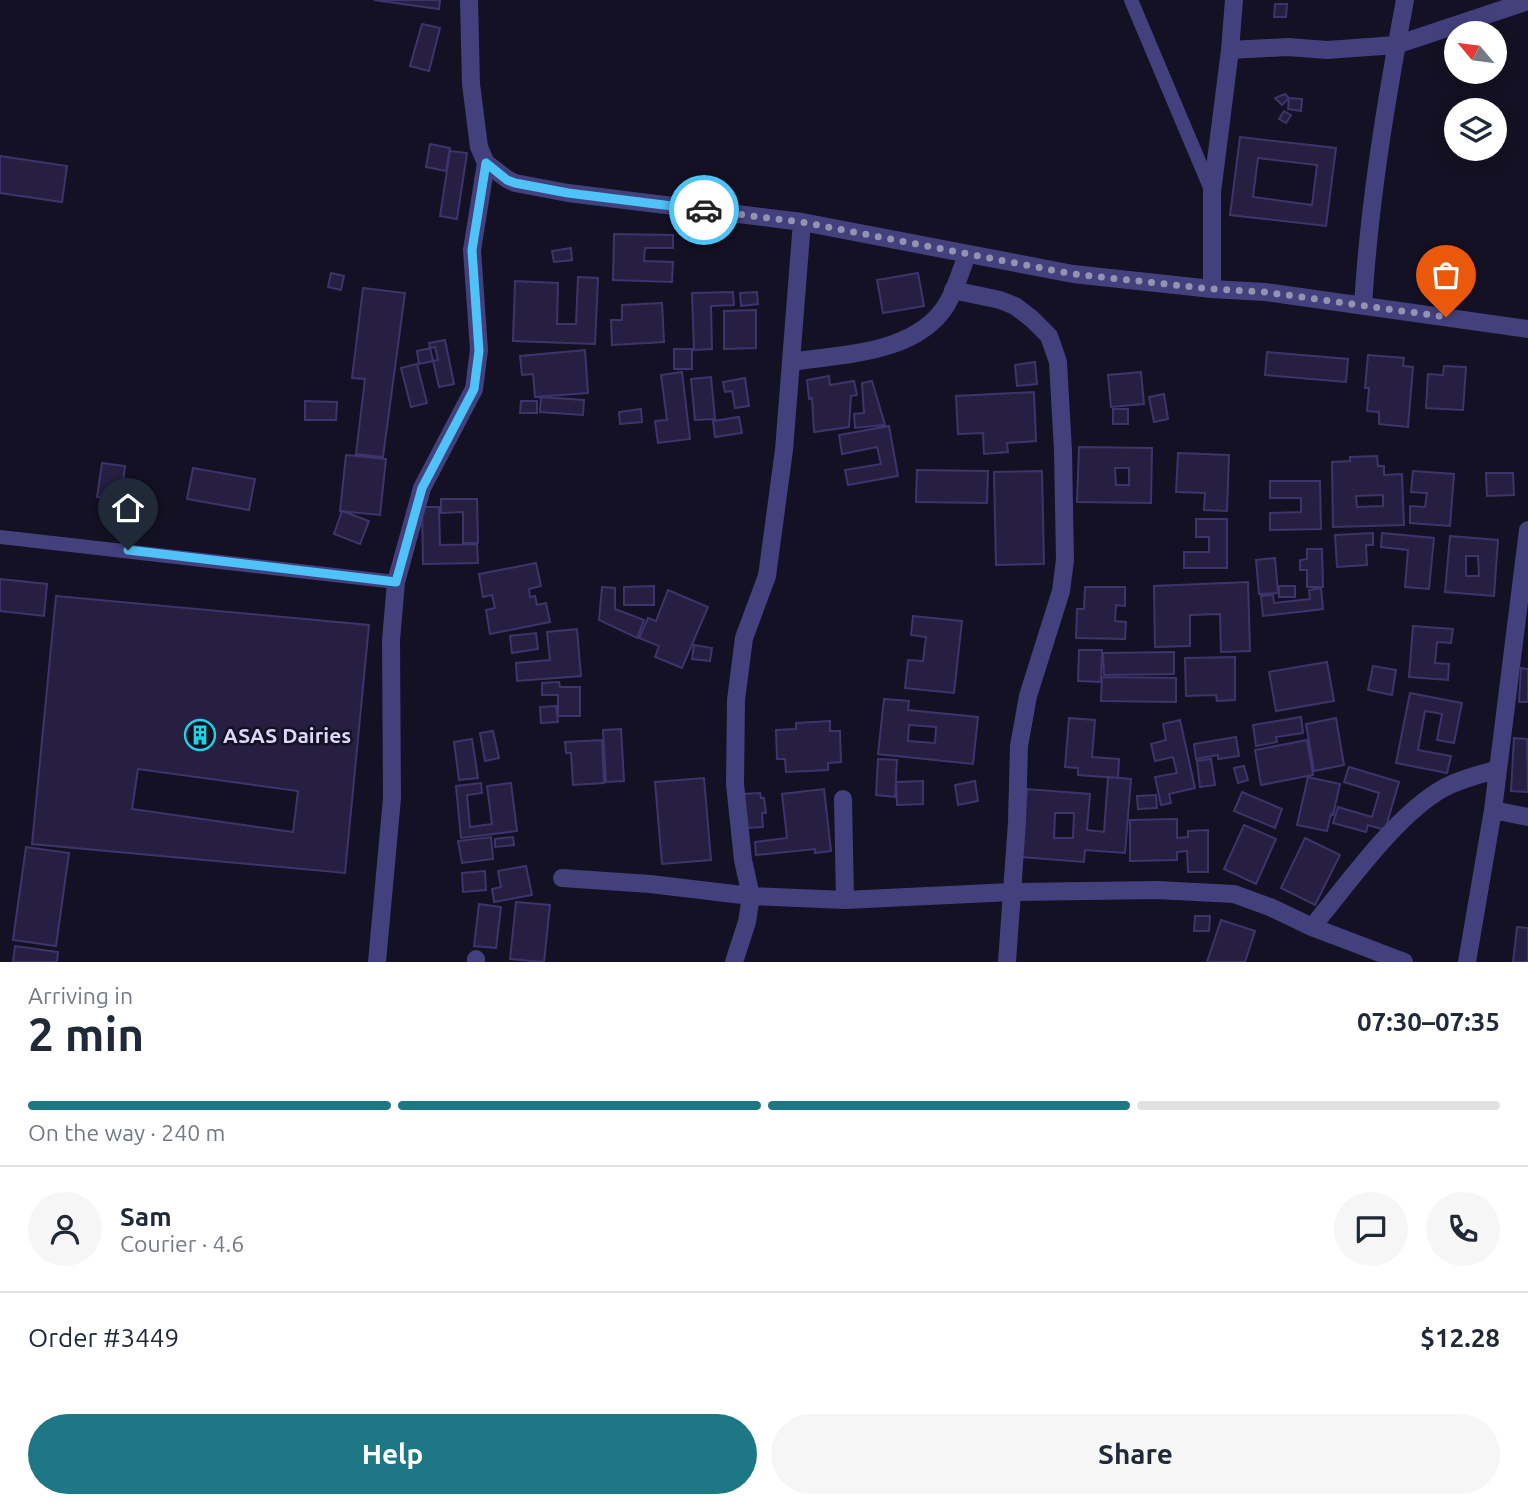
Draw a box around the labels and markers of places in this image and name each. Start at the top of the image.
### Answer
pin [1416,245,1476,317]
pin [98,478,158,550]
building icon: ASAS Dairies [183,718,217,752]
place label: ASAS Dairies [223,723,351,747]

